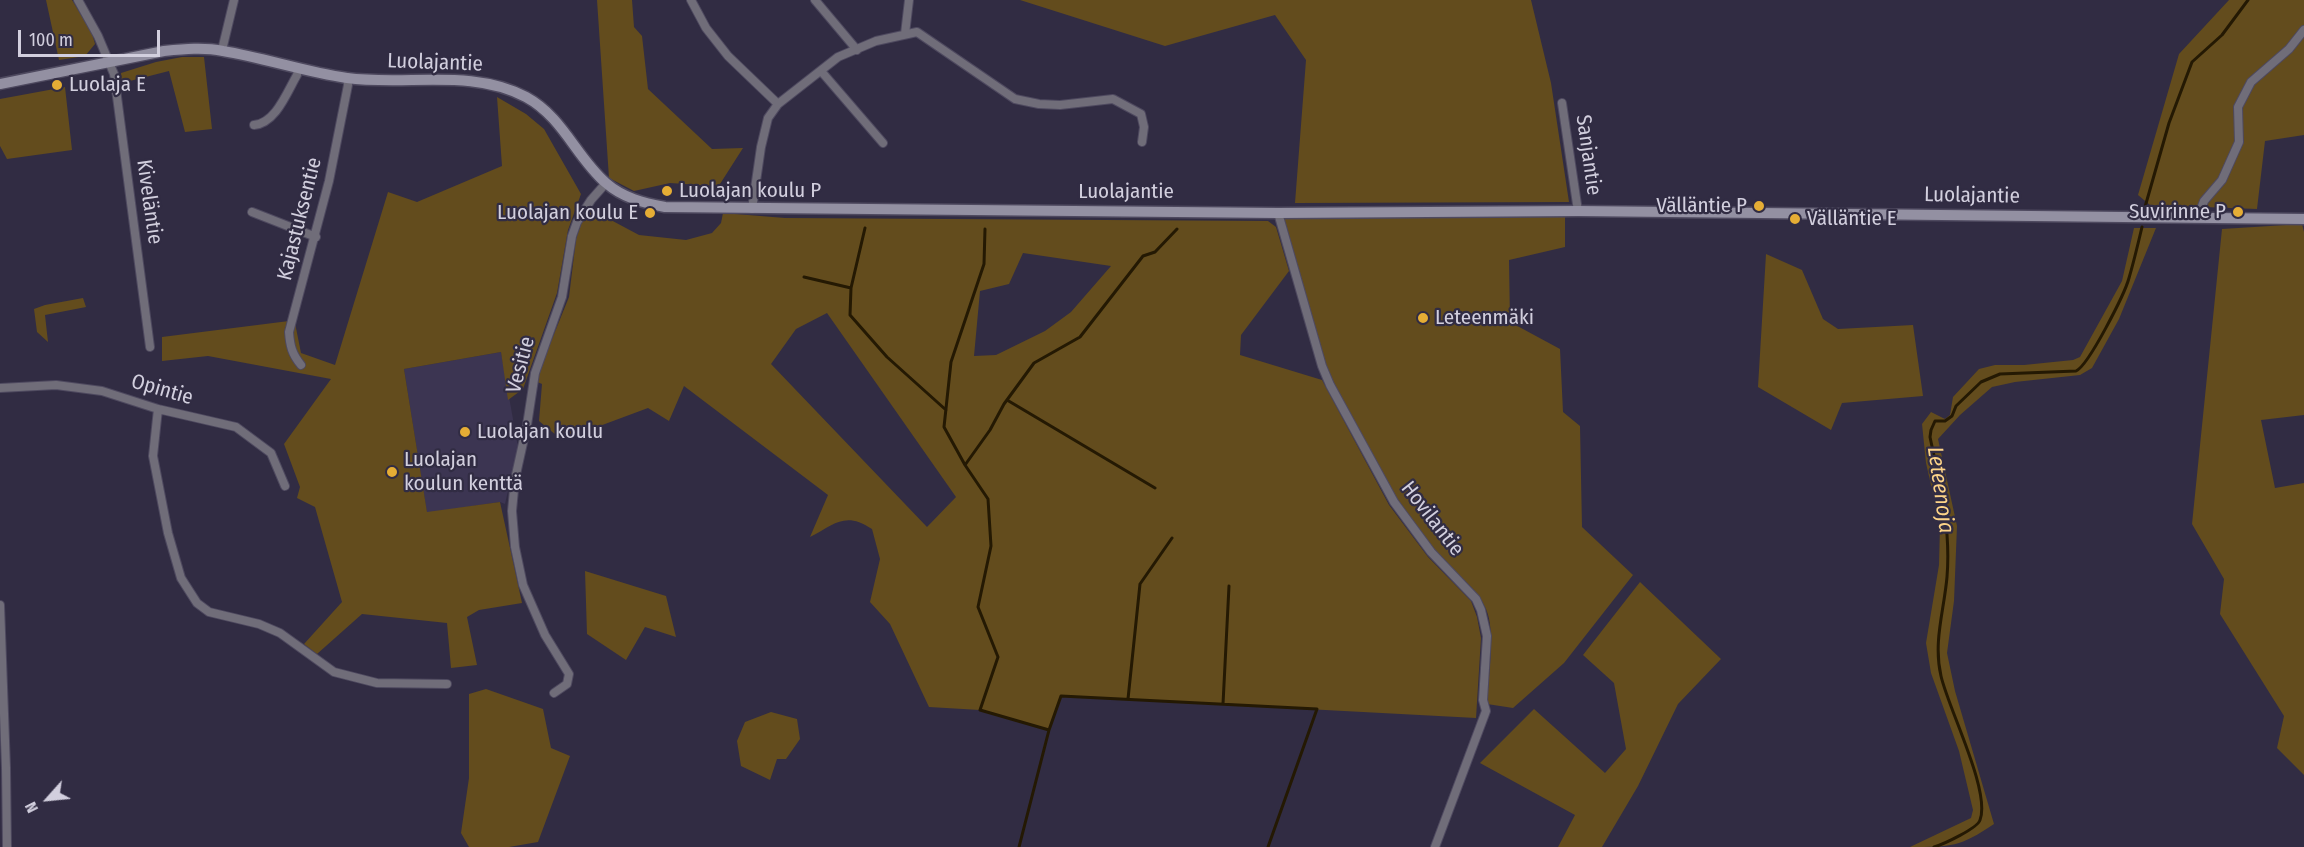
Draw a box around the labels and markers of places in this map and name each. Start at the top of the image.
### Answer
place label: Luolaja E [69,72,146,98]
marker: Luolaja E [50,78,64,92]
place label: Luolajan koulu P [679,178,821,204]
marker: Luolajan koulu P [660,184,674,198]
place label: Välläntie P [1656,193,1747,219]
marker: Välläntie P [1752,199,1766,213]
place label: Suvirinne P [2129,199,2226,225]
place label: Luolajan koulu E [497,200,638,226]
marker: Suvirinne P [2231,205,2245,219]
marker: Luolajan koulu E [643,206,657,220]
place label: Välläntie E [1807,206,1897,232]
marker: Välläntie E [1788,212,1802,226]
place label: Leteenmäki [1435,305,1534,331]
marker: Leteenmäki [1416,311,1430,325]
place label: Luolajan koulu [477,419,603,445]
marker: Luolajan koulu [458,425,472,439]
place label: Luolajan koulun kenttä [404,447,523,497]
marker: Luolajan koulun kenttä [385,465,399,479]

